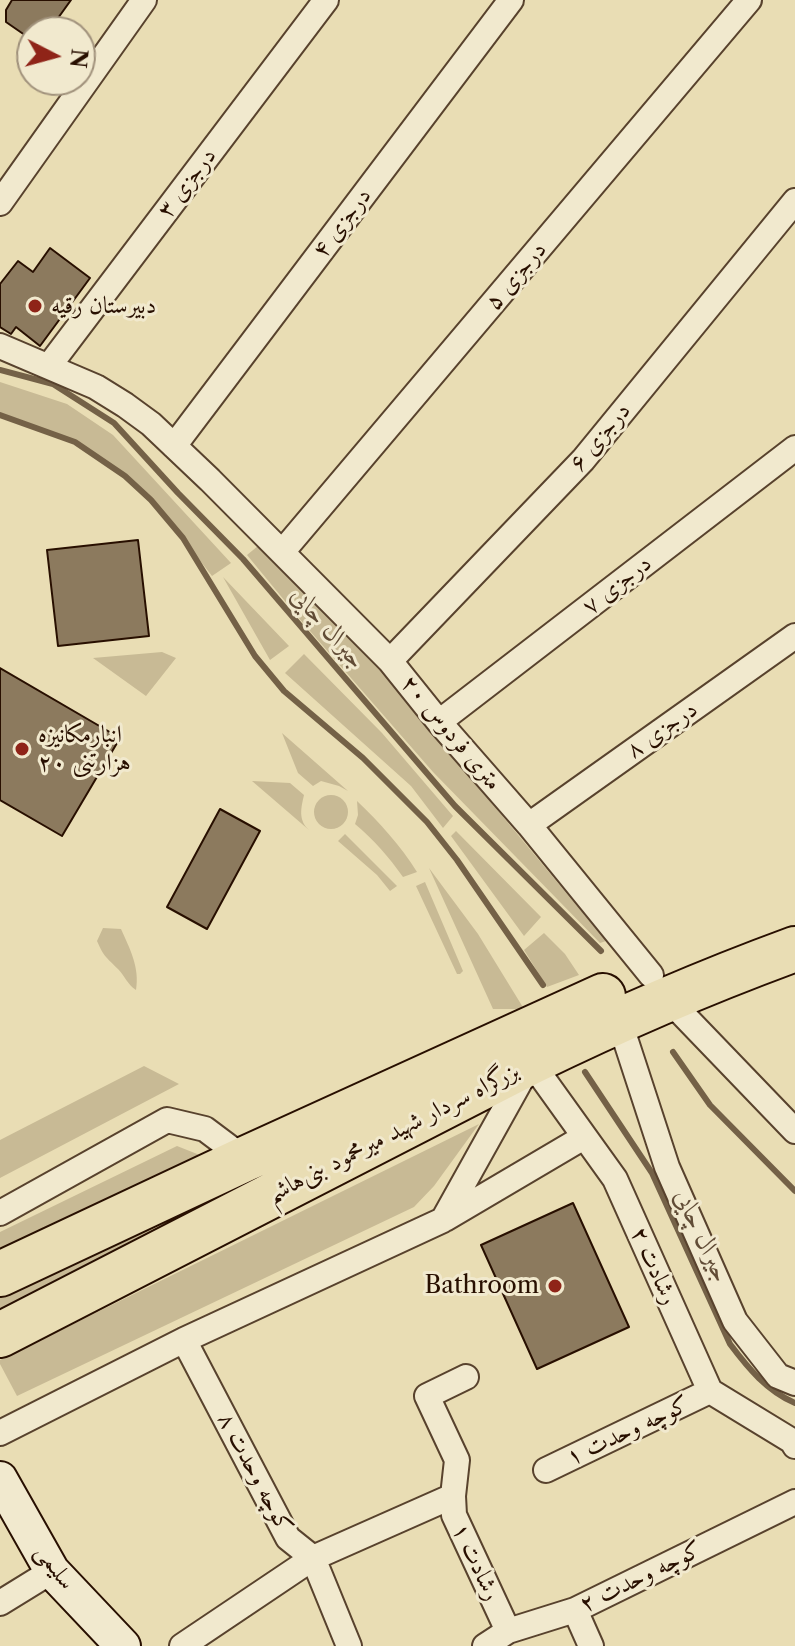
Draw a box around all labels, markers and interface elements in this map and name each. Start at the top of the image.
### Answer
north arrow [16,16,96,96]
text: N [64,47,93,69]
street label: درجزی ۳ [151,142,223,224]
street label: درجزی ۴ [306,182,378,264]
street label: درجزی ۵ [479,236,553,316]
place label: دبیرستان رقیه [51,292,156,320]
marker: دبیرستان رقیه [26,297,44,315]
street label: درجزی ۶ [563,397,637,477]
street label: درجزی ۷ [577,549,657,621]
water label: جیرال چایی [284,580,372,676]
street label: ۲۰ متری فردوس [395,670,507,796]
street label: درجزی ۸ [621,695,703,765]
place label: انبارمکانیزه ۲۰ هزارتنی [38,721,131,777]
marker: انبارمکانیزه ۲۰ هزارتنی [13,740,31,758]
street label: بزرگراه سردار شهید میرمحمود بنی‌هاشم [262,1057,524,1209]
water label: جیرال چایی [667,1184,737,1288]
street label: رشادت ۲ [624,1223,684,1309]
place label: Bathroom [424,1272,539,1300]
marker: Bathroom [546,1277,564,1295]
street label: کوچه وحدت ۱ [562,1390,694,1472]
street label: کوچه وحدت ۸ [211,1408,299,1538]
street label: رشادت ۱ [446,1519,506,1605]
street label: کوچه وحدت ۲ [575,1535,707,1619]
street label: سلیمی [29,1539,81,1595]

